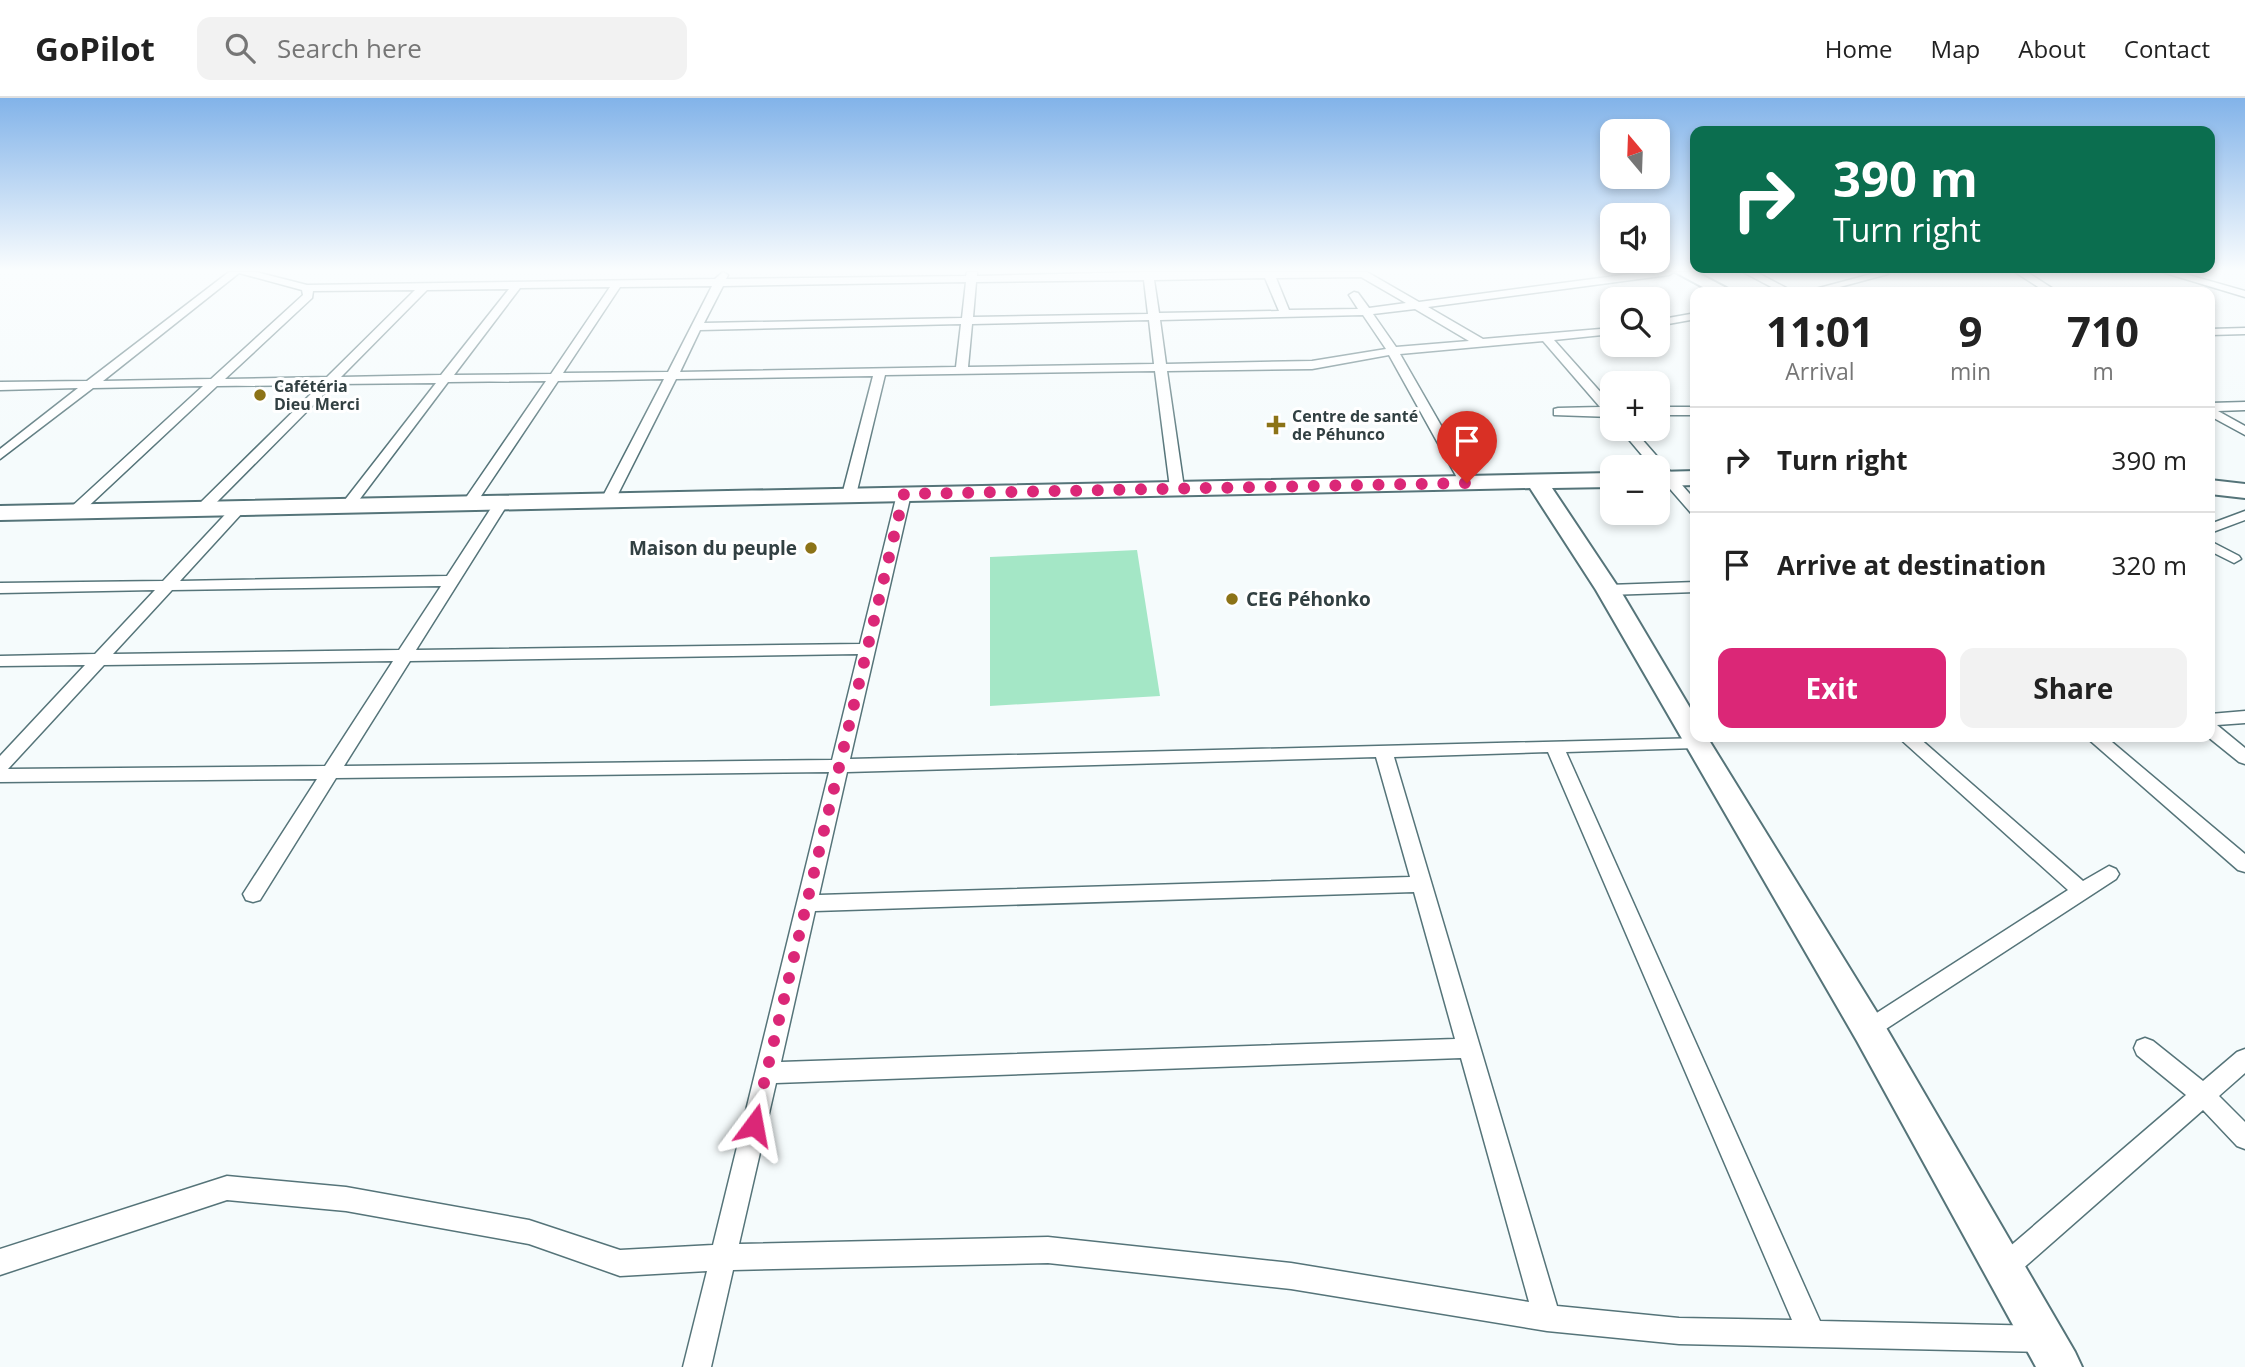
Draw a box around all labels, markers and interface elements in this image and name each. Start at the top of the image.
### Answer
search box [197,17,687,80]
text: GoPilot [35,26,155,71]
icon: search [221,29,259,67]
text: Search here [277,30,422,66]
text: Home [1825,32,1893,65]
text: Map [1931,32,1980,65]
text: About [2018,32,2086,65]
text: Contact [2124,32,2210,65]
north arrow [1600,119,1670,189]
map controls [1600,119,1670,525]
text: 390 m [1833,145,1978,211]
icon: right [1718,154,1809,245]
button: sound [1600,203,1670,273]
text: Turn right [1833,208,1981,251]
button: search [1600,287,1670,357]
text: 11:01 [1766,302,1874,359]
text: 9 [1958,302,1983,359]
text: 710 [2067,302,2139,359]
text: Arrival [1785,355,1855,387]
text: min [1950,355,1991,387]
text: m [2092,355,2114,387]
button: + [1600,371,1670,441]
place label: Cafétéria Dieu Merci [274,375,360,415]
marker: Cafétéria Dieu Merci [252,387,268,403]
place label: Centre de santé de Péhunco [1292,405,1418,445]
pin [1437,411,1497,483]
marker: Centre de santé de Péhunco [1266,415,1286,435]
icon: arrive [1448,422,1486,460]
icon: right [1718,441,1756,479]
text: Turn right [1777,442,1908,478]
text: 390 m [2112,442,2187,478]
button: − [1600,455,1670,525]
place label: Maison du peuple [629,535,797,561]
marker: Maison du peuple [803,540,819,556]
icon: arrive [1718,546,1756,584]
text: Arrive at destination [1777,547,2046,583]
text: 320 m [2112,547,2187,583]
place label: CEG Péhonko [1246,586,1371,612]
marker: CEG Péhonko [1224,591,1240,607]
button: Exit [1718,648,1946,728]
button: Share [1960,648,2187,728]
position arrow [717,1088,791,1162]

